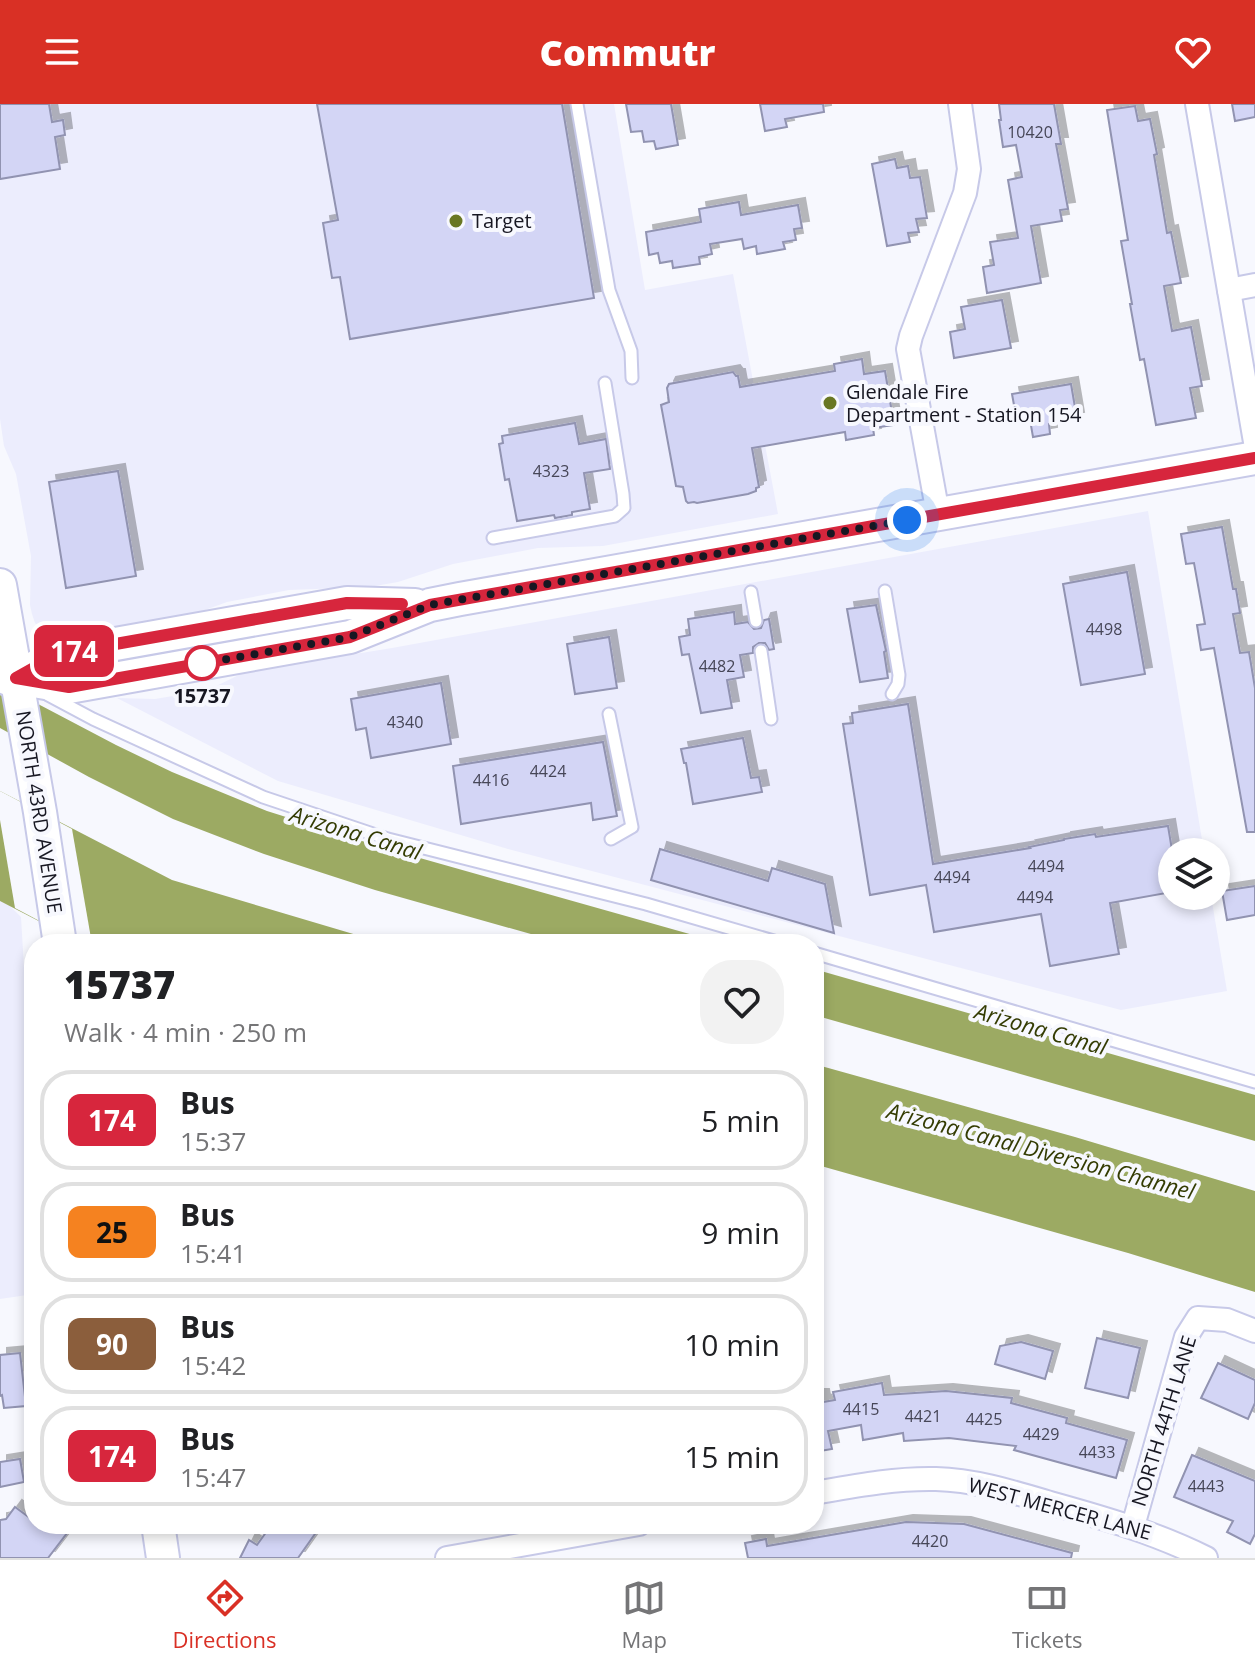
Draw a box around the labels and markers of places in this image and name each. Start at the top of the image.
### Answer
place label: Target [472,207,532,234]
marker: Target [447,212,465,230]
place label: Glendale Fire Department - Station 154 [846,378,1082,428]
marker: Glendale Fire Department - Station 154 [821,394,839,412]
marker: 15737 [185,646,219,680]
place label: 15737 [173,682,231,709]

